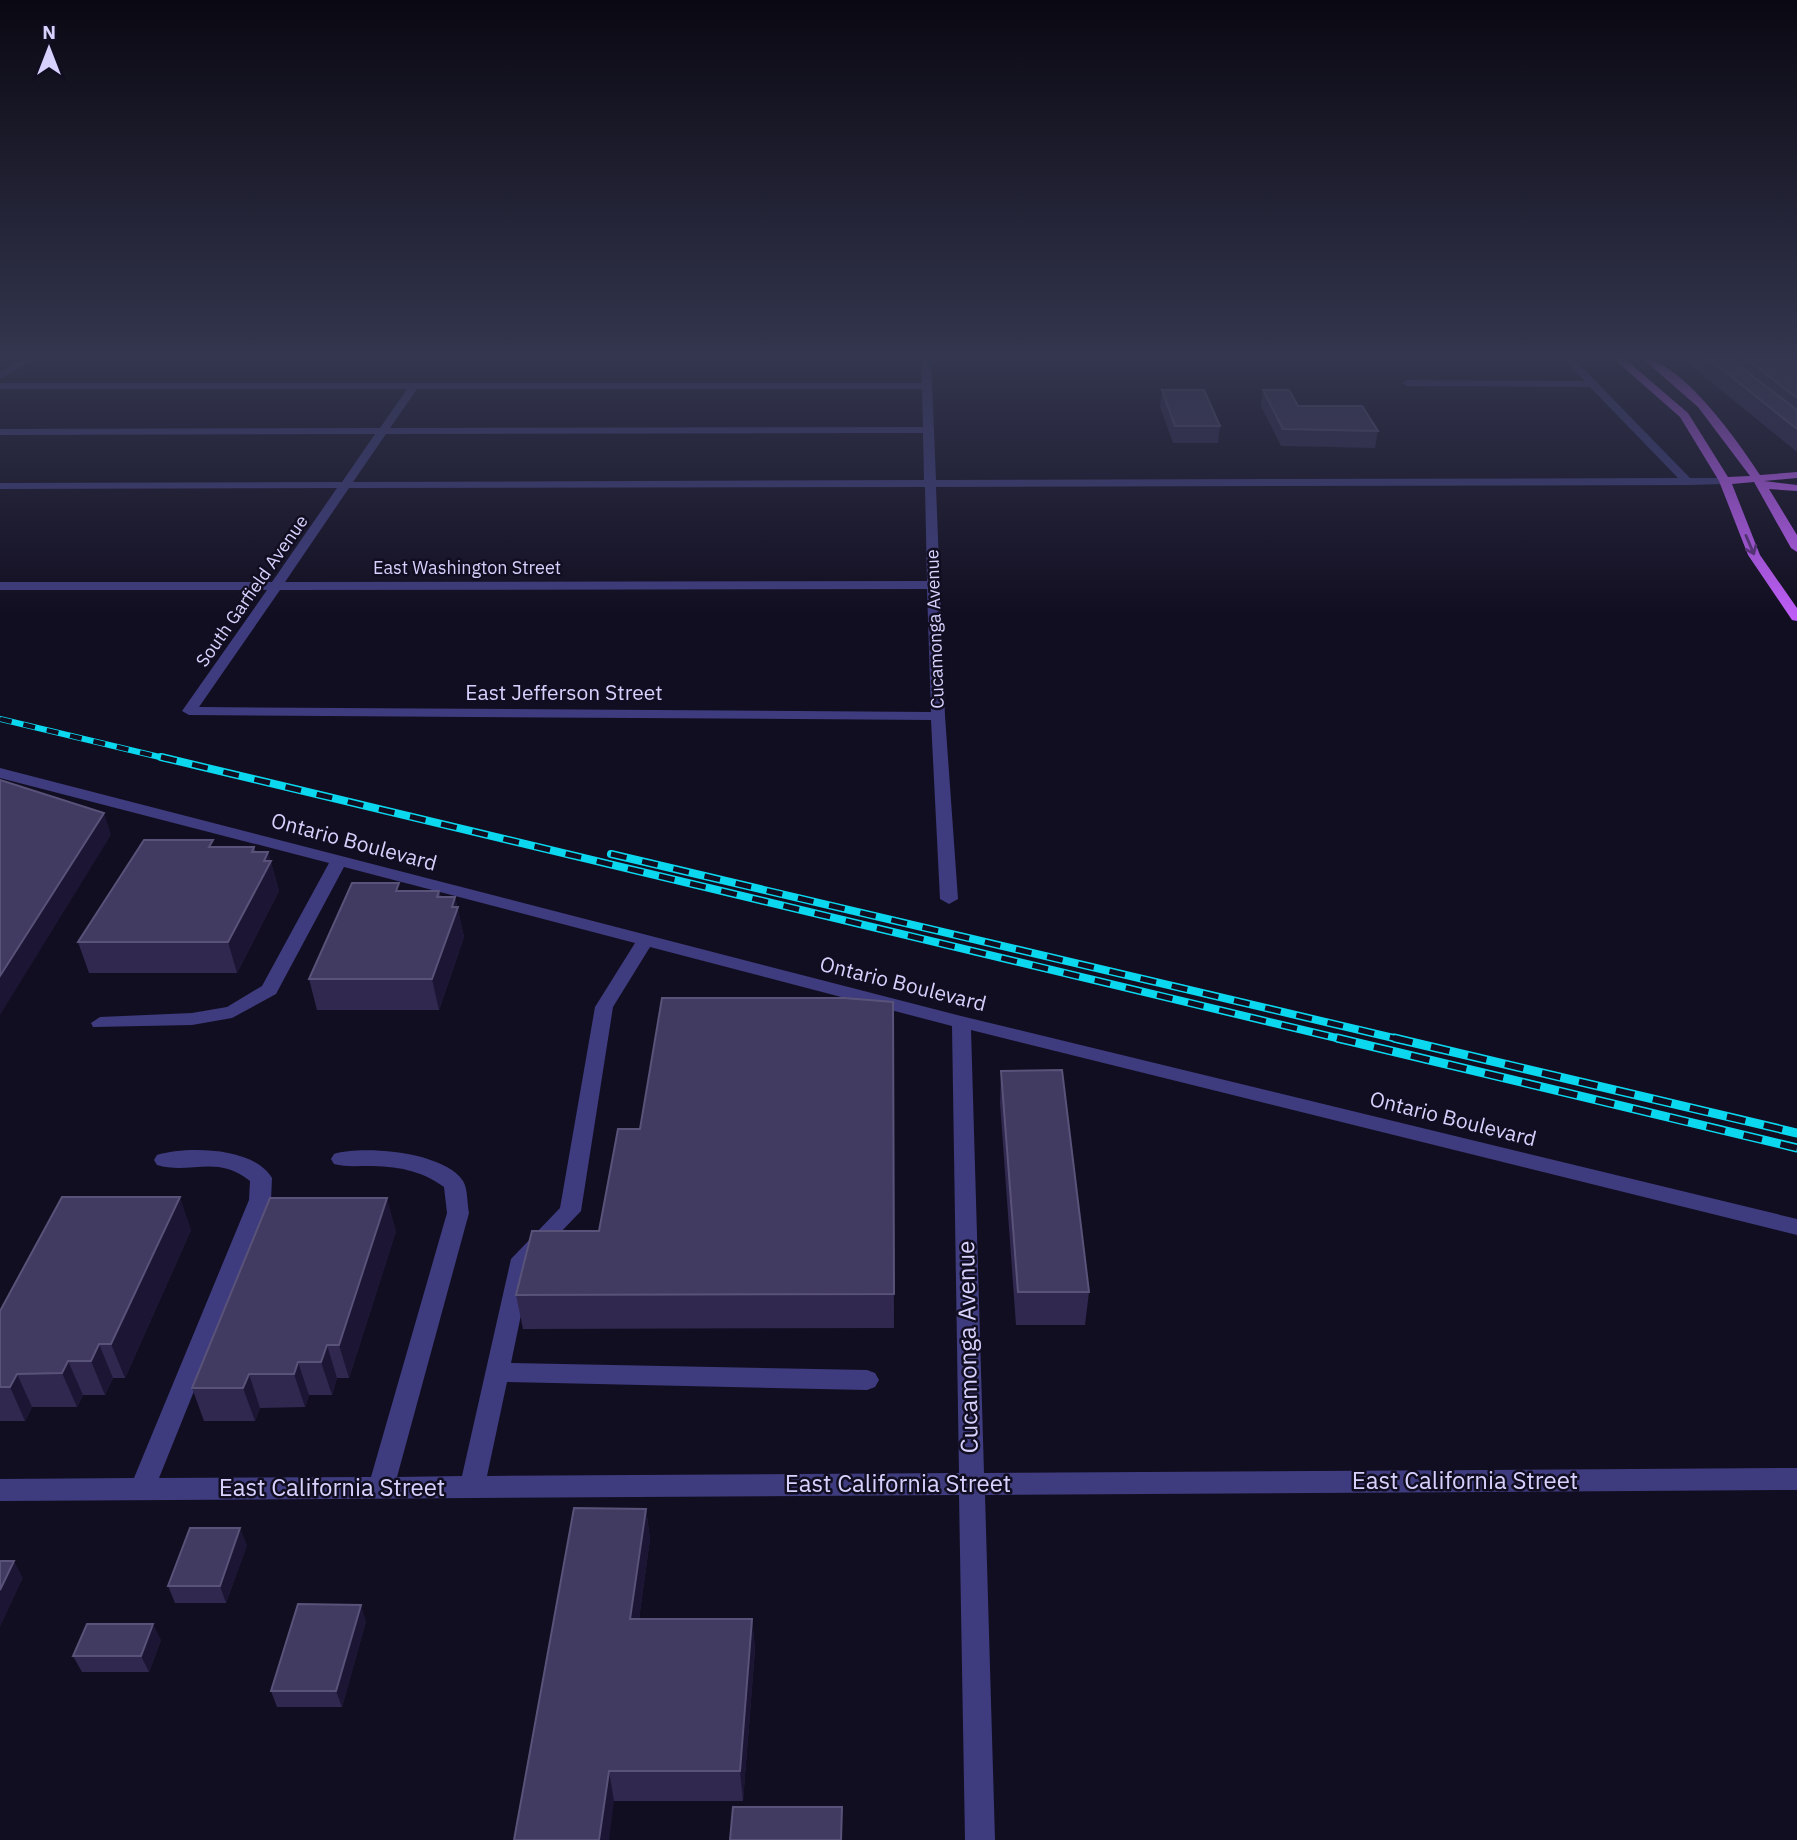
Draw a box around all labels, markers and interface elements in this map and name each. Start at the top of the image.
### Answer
north arrow [14,14,84,84]
text: N [42,20,56,44]
street label: South Garfield Avenue [191,510,313,671]
one-way arrow [1744,534,1757,555]
street label: Cucamonga Avenue [920,549,949,709]
street label: East Washington Street [373,556,561,579]
street label: East Jefferson Street [465,678,663,706]
street label: Ontario Boulevard [268,805,440,877]
street label: Ontario Boulevard [817,949,989,1017]
street label: Ontario Boulevard [1367,1084,1539,1152]
street label: Cucamonga Avenue [949,1240,985,1454]
street label: East California Street [1352,1464,1578,1496]
street label: East California Street [785,1467,1011,1499]
street label: East California Street [219,1471,445,1503]

